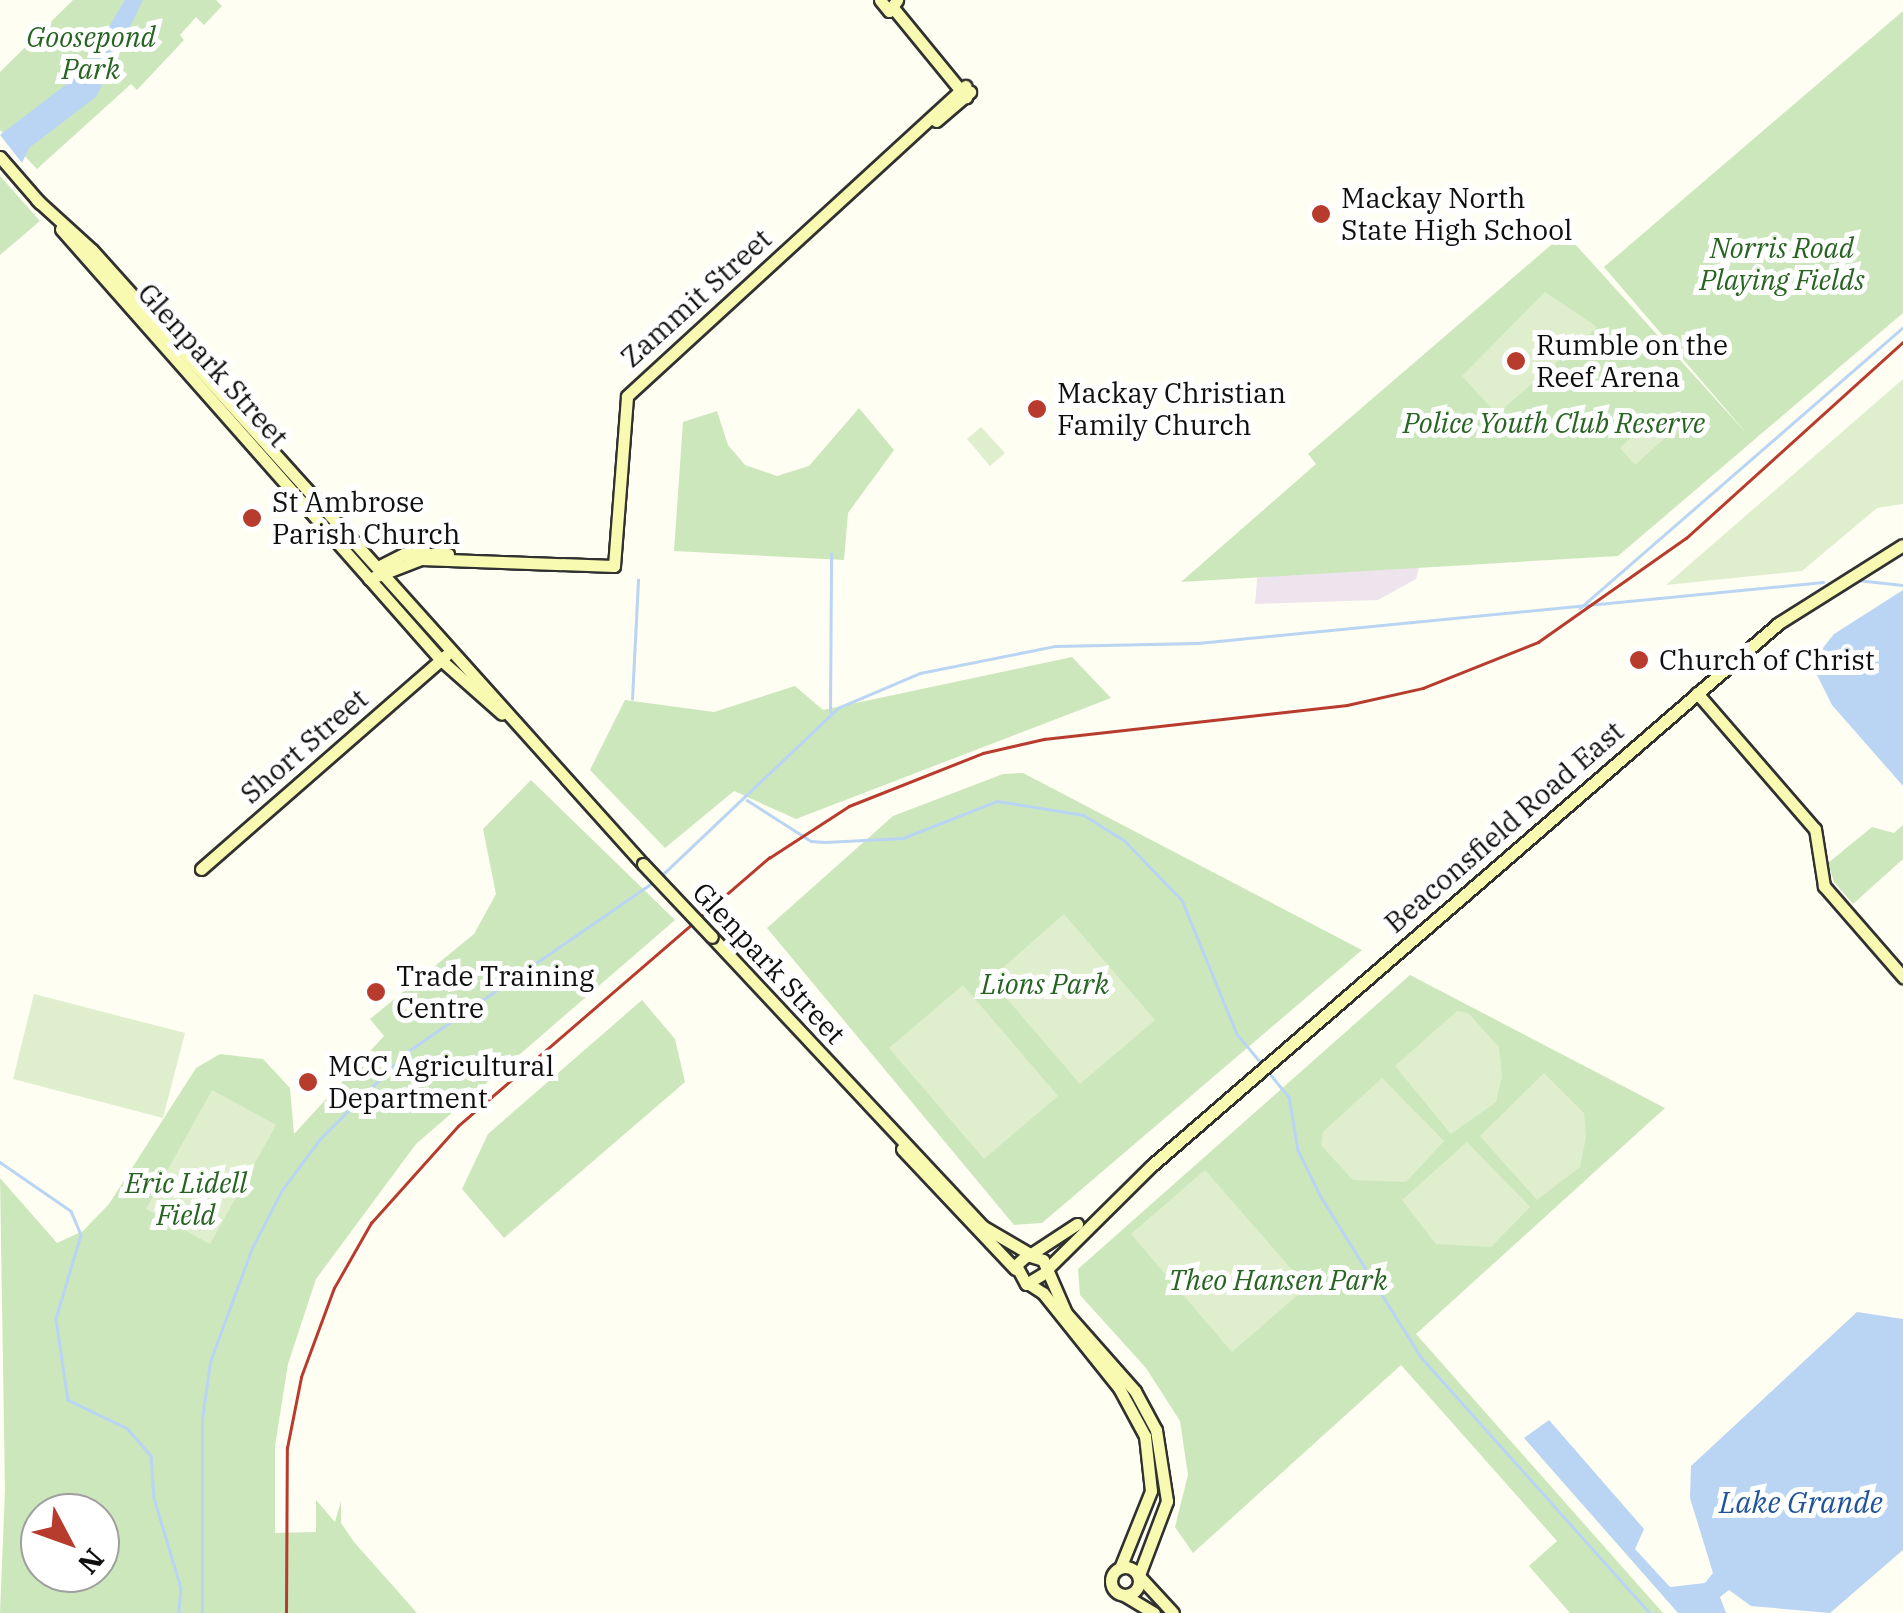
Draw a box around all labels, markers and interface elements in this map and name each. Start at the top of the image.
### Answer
park label: Goosepond Park [26,20,156,86]
place label: Mackay North State High School [1341,181,1572,247]
marker: Mackay North State High School [1310,203,1332,225]
street label: Zammit Street [614,222,778,374]
park label: Norris Road Playing Fields [1699,231,1865,297]
street label: Glenpark Street [131,276,295,454]
place label: Rumble on the Reef Arena [1536,328,1728,394]
marker: Rumble on the Reef Arena [1505,350,1527,372]
place label: Mackay Christian Family Church [1057,376,1286,442]
marker: Mackay Christian Family Church [1026,398,1048,420]
park label: Police Youth Club Reserve [1403,406,1705,440]
place label: St Ambrose Parish Church [272,485,461,551]
marker: St Ambrose Parish Church [241,507,263,529]
place label: Church of Christ [1659,643,1875,677]
marker: Church of Christ [1628,649,1650,671]
street label: Short Street [234,682,374,810]
street label: Beaconsfield Road East [1378,714,1630,940]
street label: Glenpark Street [686,875,852,1051]
place label: Trade Training Centre [396,959,594,1025]
park label: Lions Park [981,967,1109,1001]
marker: Trade Training Centre [365,981,387,1003]
place label: MCC Agricultural Department [328,1049,554,1115]
marker: MCC Agricultural Department [297,1071,319,1093]
park label: Eric Lidell Field [125,1166,247,1232]
park label: Theo Hansen Park [1168,1263,1388,1297]
water label: Lake Grande [1719,1484,1883,1520]
north arrow [20,1493,120,1593]
text: N [70,1541,113,1582]

